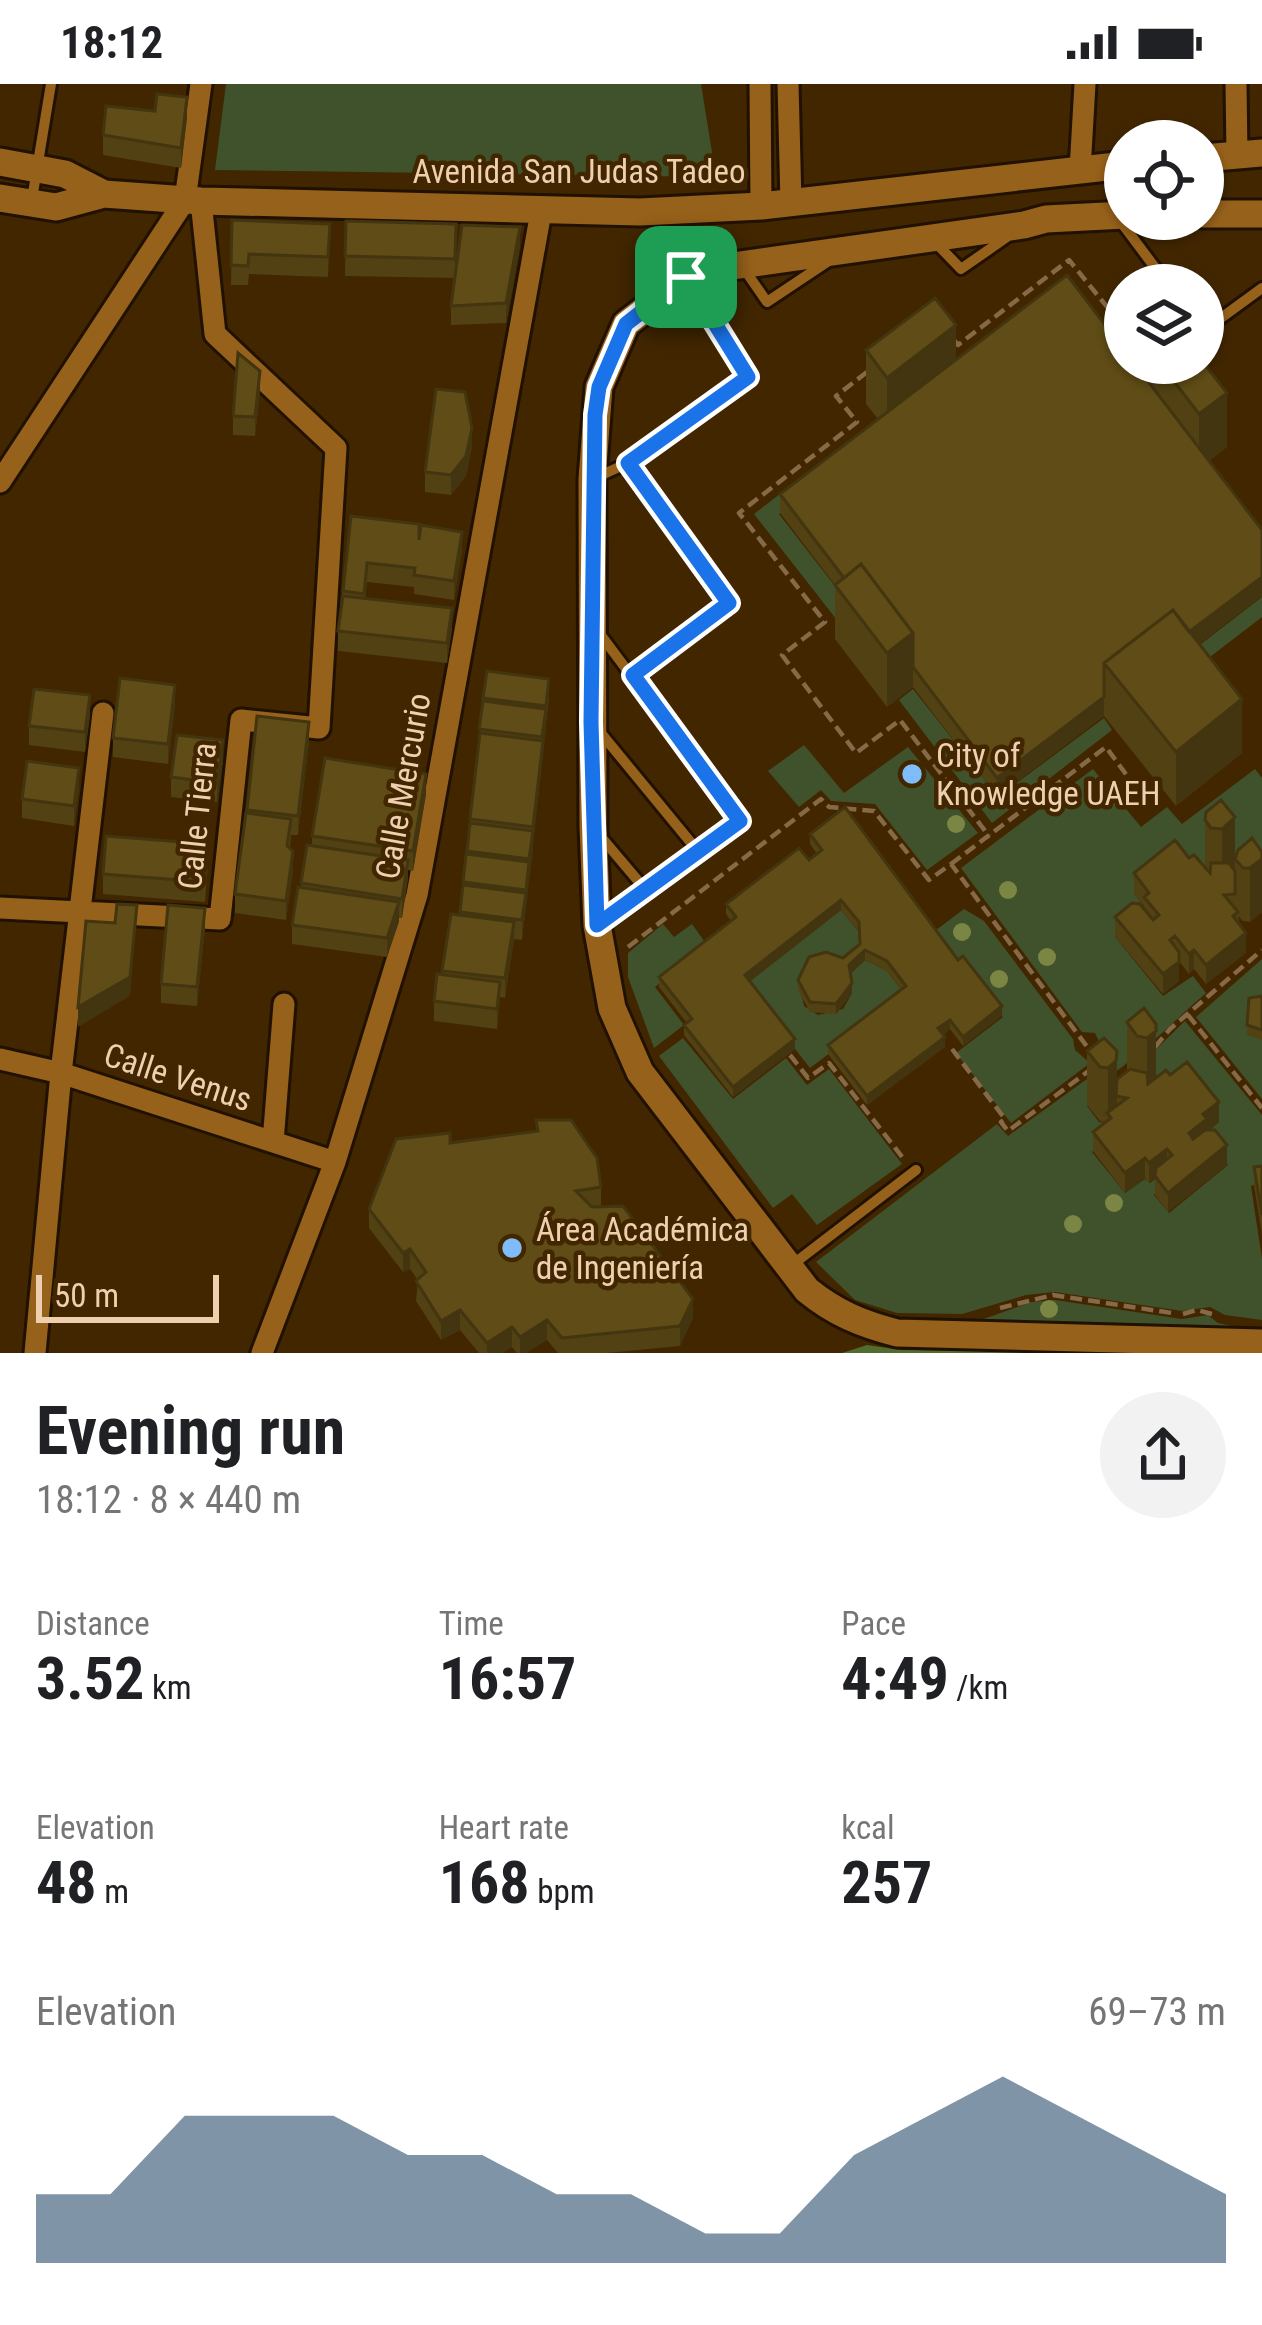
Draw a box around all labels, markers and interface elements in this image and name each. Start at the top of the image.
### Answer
text: 18:12 [60,16,163,69]
map controls [1104,120,1224,384]
button: locate [1104,120,1224,240]
street label: Avenida San Judas Tadeo [412,152,746,191]
pin [635,226,737,328]
icon: arrive [653,244,719,310]
button: layers [1104,264,1224,384]
street label: Calle Mercurio [367,690,439,882]
place label: City of Knowledge UAEH [936,736,1160,813]
street label: Calle Tierra [170,741,224,891]
marker: City of Knowledge UAEH [899,761,925,787]
street label: Calle Venus [99,1035,257,1119]
place label: Área Académica de Ingeniería [536,1210,749,1287]
marker: Área Académica de Ingeniería [499,1235,525,1261]
scale bar [36,1269,219,1322]
text: 50 m [54,1276,119,1315]
button: share [1100,1392,1226,1518]
text: Evening run [36,1393,345,1470]
text: 18:12 · 8 × 440 m [36,1477,301,1523]
text: Distance [36,1604,150,1643]
text: Time [439,1604,504,1643]
text: Pace [841,1604,906,1643]
text: 3.52 [36,1643,144,1714]
text: 16:57 [439,1643,576,1714]
text: 4:49 [841,1643,949,1714]
text: km [144,1668,192,1707]
text: /km [949,1668,1008,1707]
text: Elevation [36,1808,155,1847]
text: Heart rate [439,1808,569,1847]
text: kcal [841,1808,895,1847]
text: 48 [36,1847,97,1918]
text: 168 [439,1847,530,1918]
text: 257 [841,1847,932,1918]
text: m [97,1872,129,1911]
text: bpm [530,1872,595,1911]
text: Elevation [36,1989,176,2035]
text: 69–73 m [1088,1989,1226,2035]

